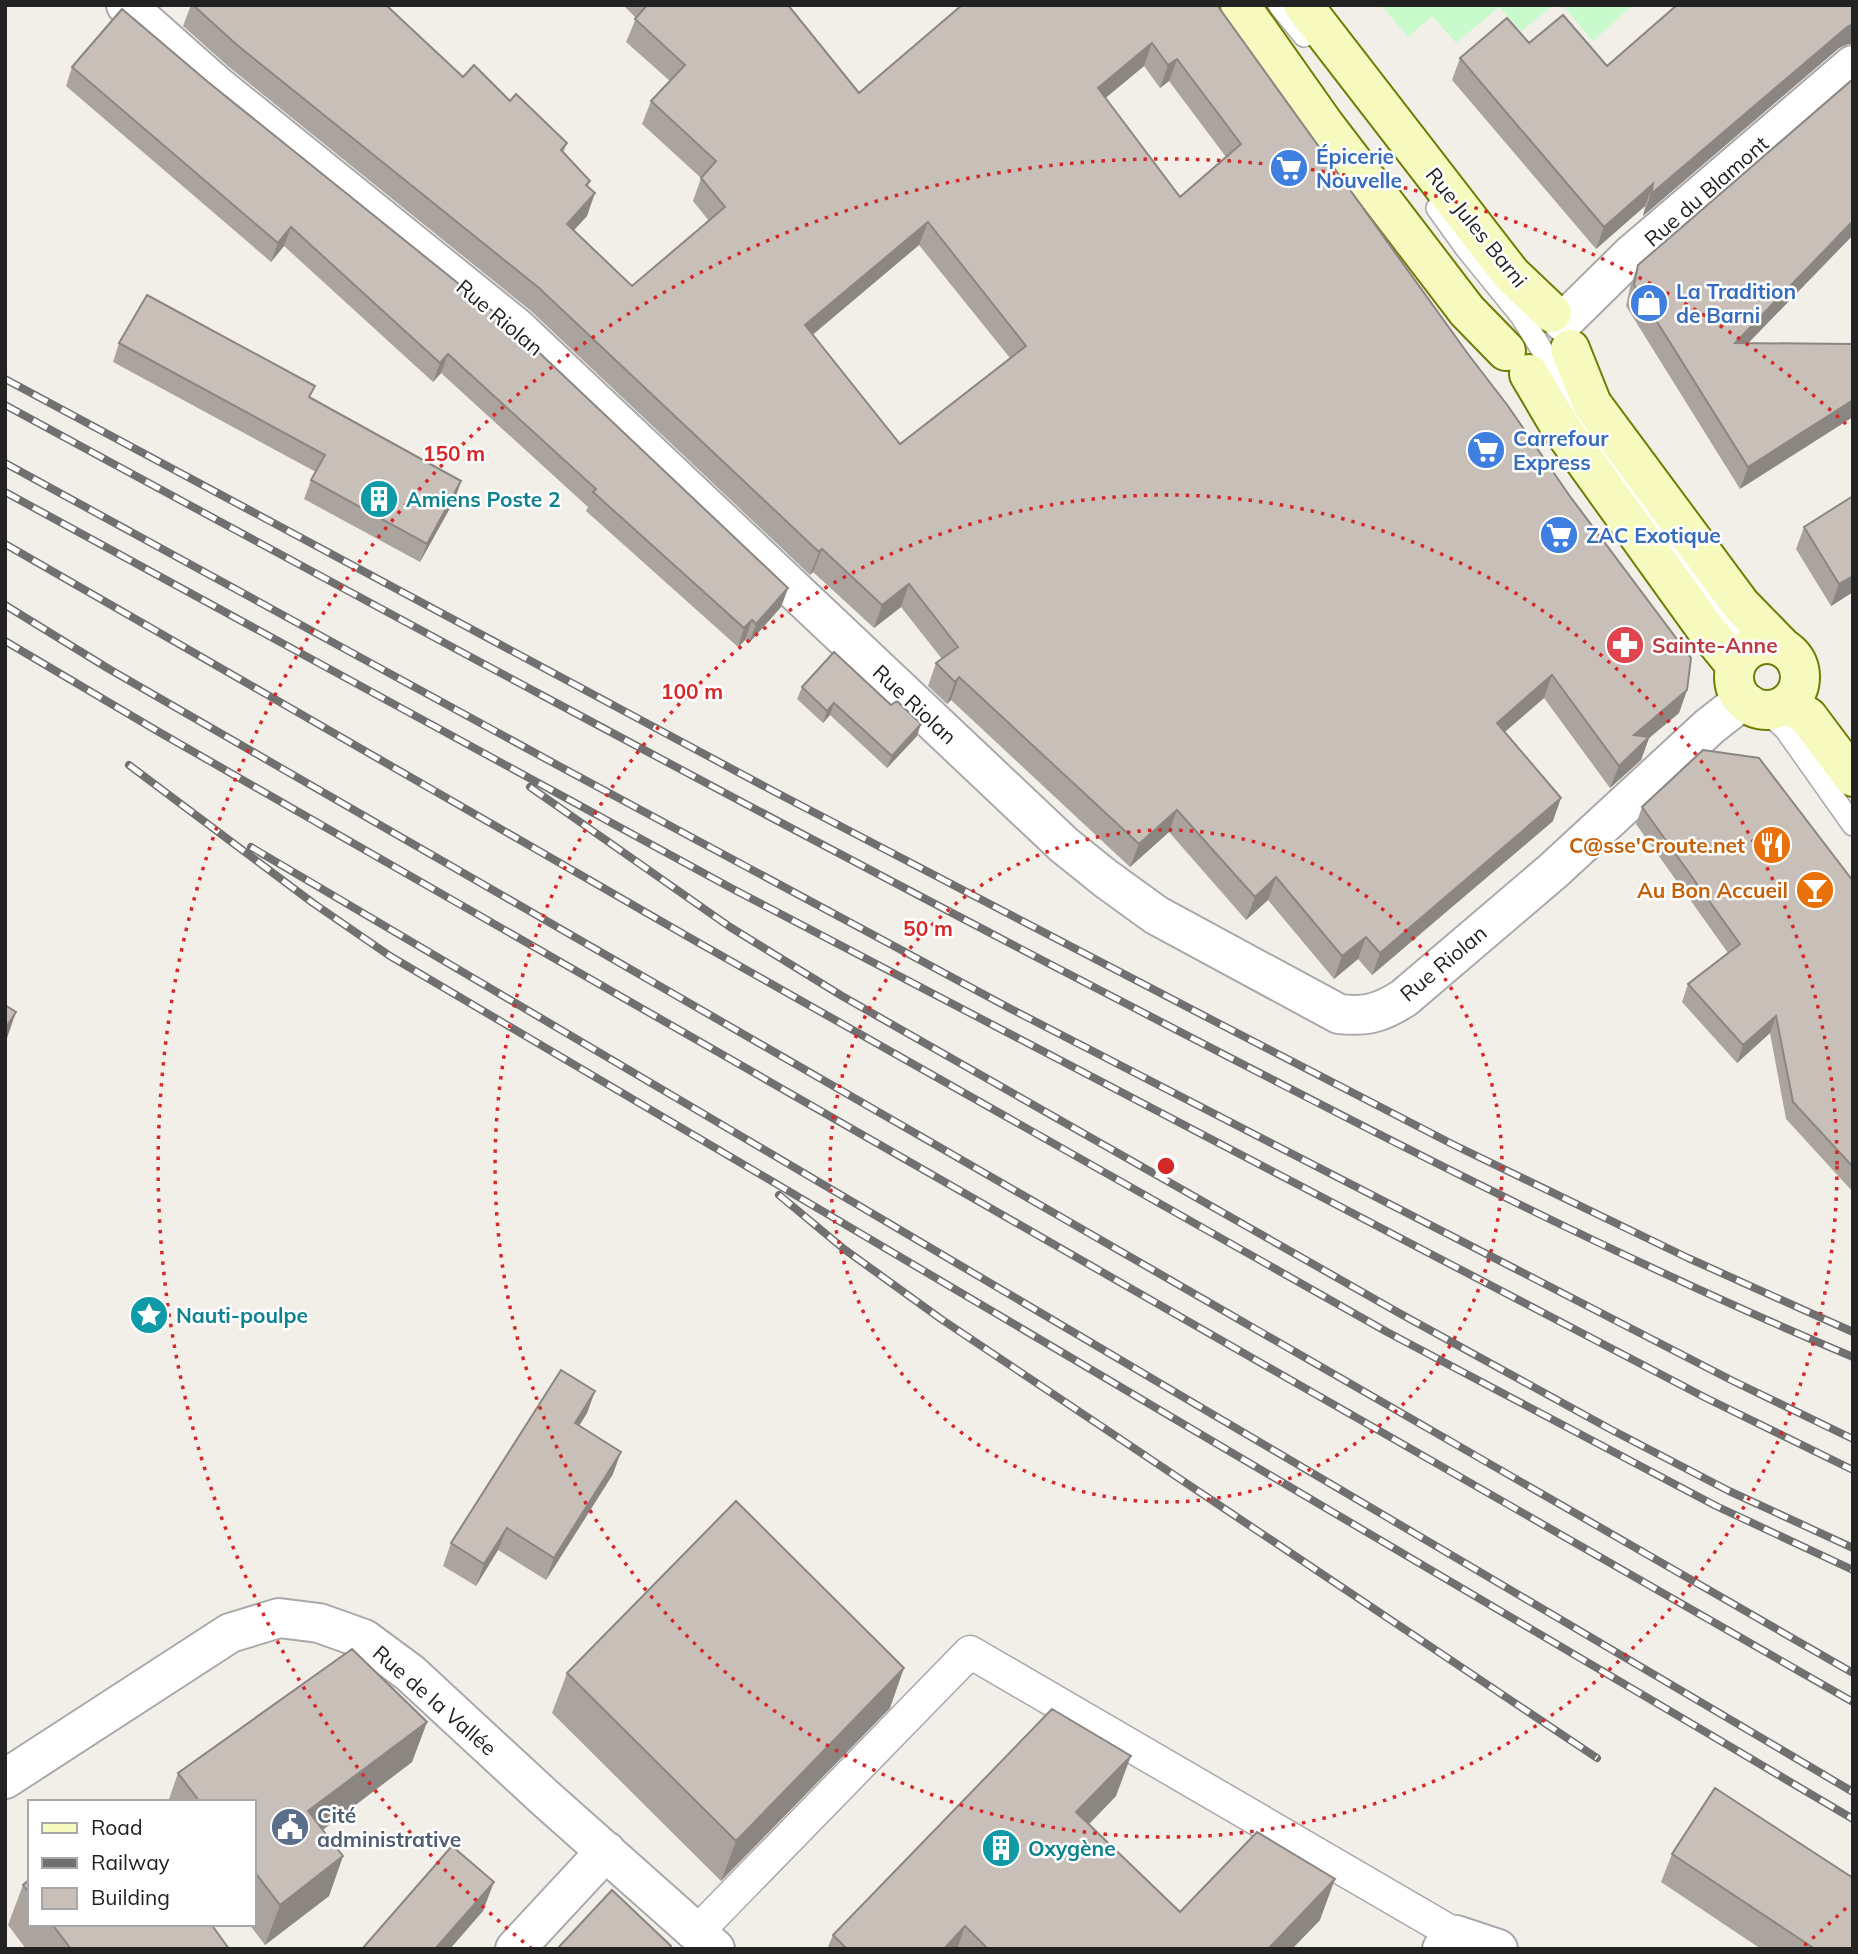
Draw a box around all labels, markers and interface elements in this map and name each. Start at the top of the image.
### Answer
street label: Rue du Blamont [1639,130,1773,252]
place label: Épicerie Nouvelle [1316,143,1402,193]
supermarket icon: Épicerie Nouvelle [1268,147,1310,189]
street label: Rue Jules Barni [1421,162,1533,292]
street label: Rue Riolan [451,273,549,361]
place label: La Tradition de Barni [1676,278,1796,328]
shop icon: La Tradition de Barni [1628,282,1670,324]
place label: Carrefour Express [1513,425,1609,475]
supermarket icon: Carrefour Express [1465,429,1507,471]
text: 150 m [423,440,485,466]
building icon: Amiens Poste 2 [358,478,400,520]
place label: Amiens Poste 2 [406,486,561,512]
supermarket icon: ZAC Exotique [1538,514,1580,556]
place label: ZAC Exotique [1586,522,1721,548]
pharmacy icon: Sainte-Anne [1604,624,1646,666]
place label: Sainte-Anne [1652,632,1778,658]
street label: Rue Riolan [868,659,962,749]
text: 100 m [661,678,723,704]
restaurant icon: C@sse'Croute.net [1751,824,1793,866]
place label: C@sse'Croute.net [1569,832,1745,858]
bar icon: Au Bon Accueil [1794,869,1836,911]
place label: Au Bon Accueil [1637,877,1788,903]
text: 50 m [903,915,953,941]
street label: Rue Riolan [1394,919,1492,1007]
centre of rings [1154,1154,1178,1178]
place icon: Nauti-poulpe [128,1294,170,1336]
place label: Nauti-poulpe [176,1302,308,1328]
street label: Rue de la Vallée [368,1639,502,1761]
legend [28,1800,256,1926]
place label: Cité administrative [317,1802,461,1852]
public building icon: Cité administrative [269,1806,311,1848]
text: Road [91,1814,142,1840]
building icon: Oxygène [980,1827,1022,1869]
place label: Oxygène [1028,1835,1116,1861]
text: Railway [91,1849,170,1875]
text: Building [91,1884,170,1910]

